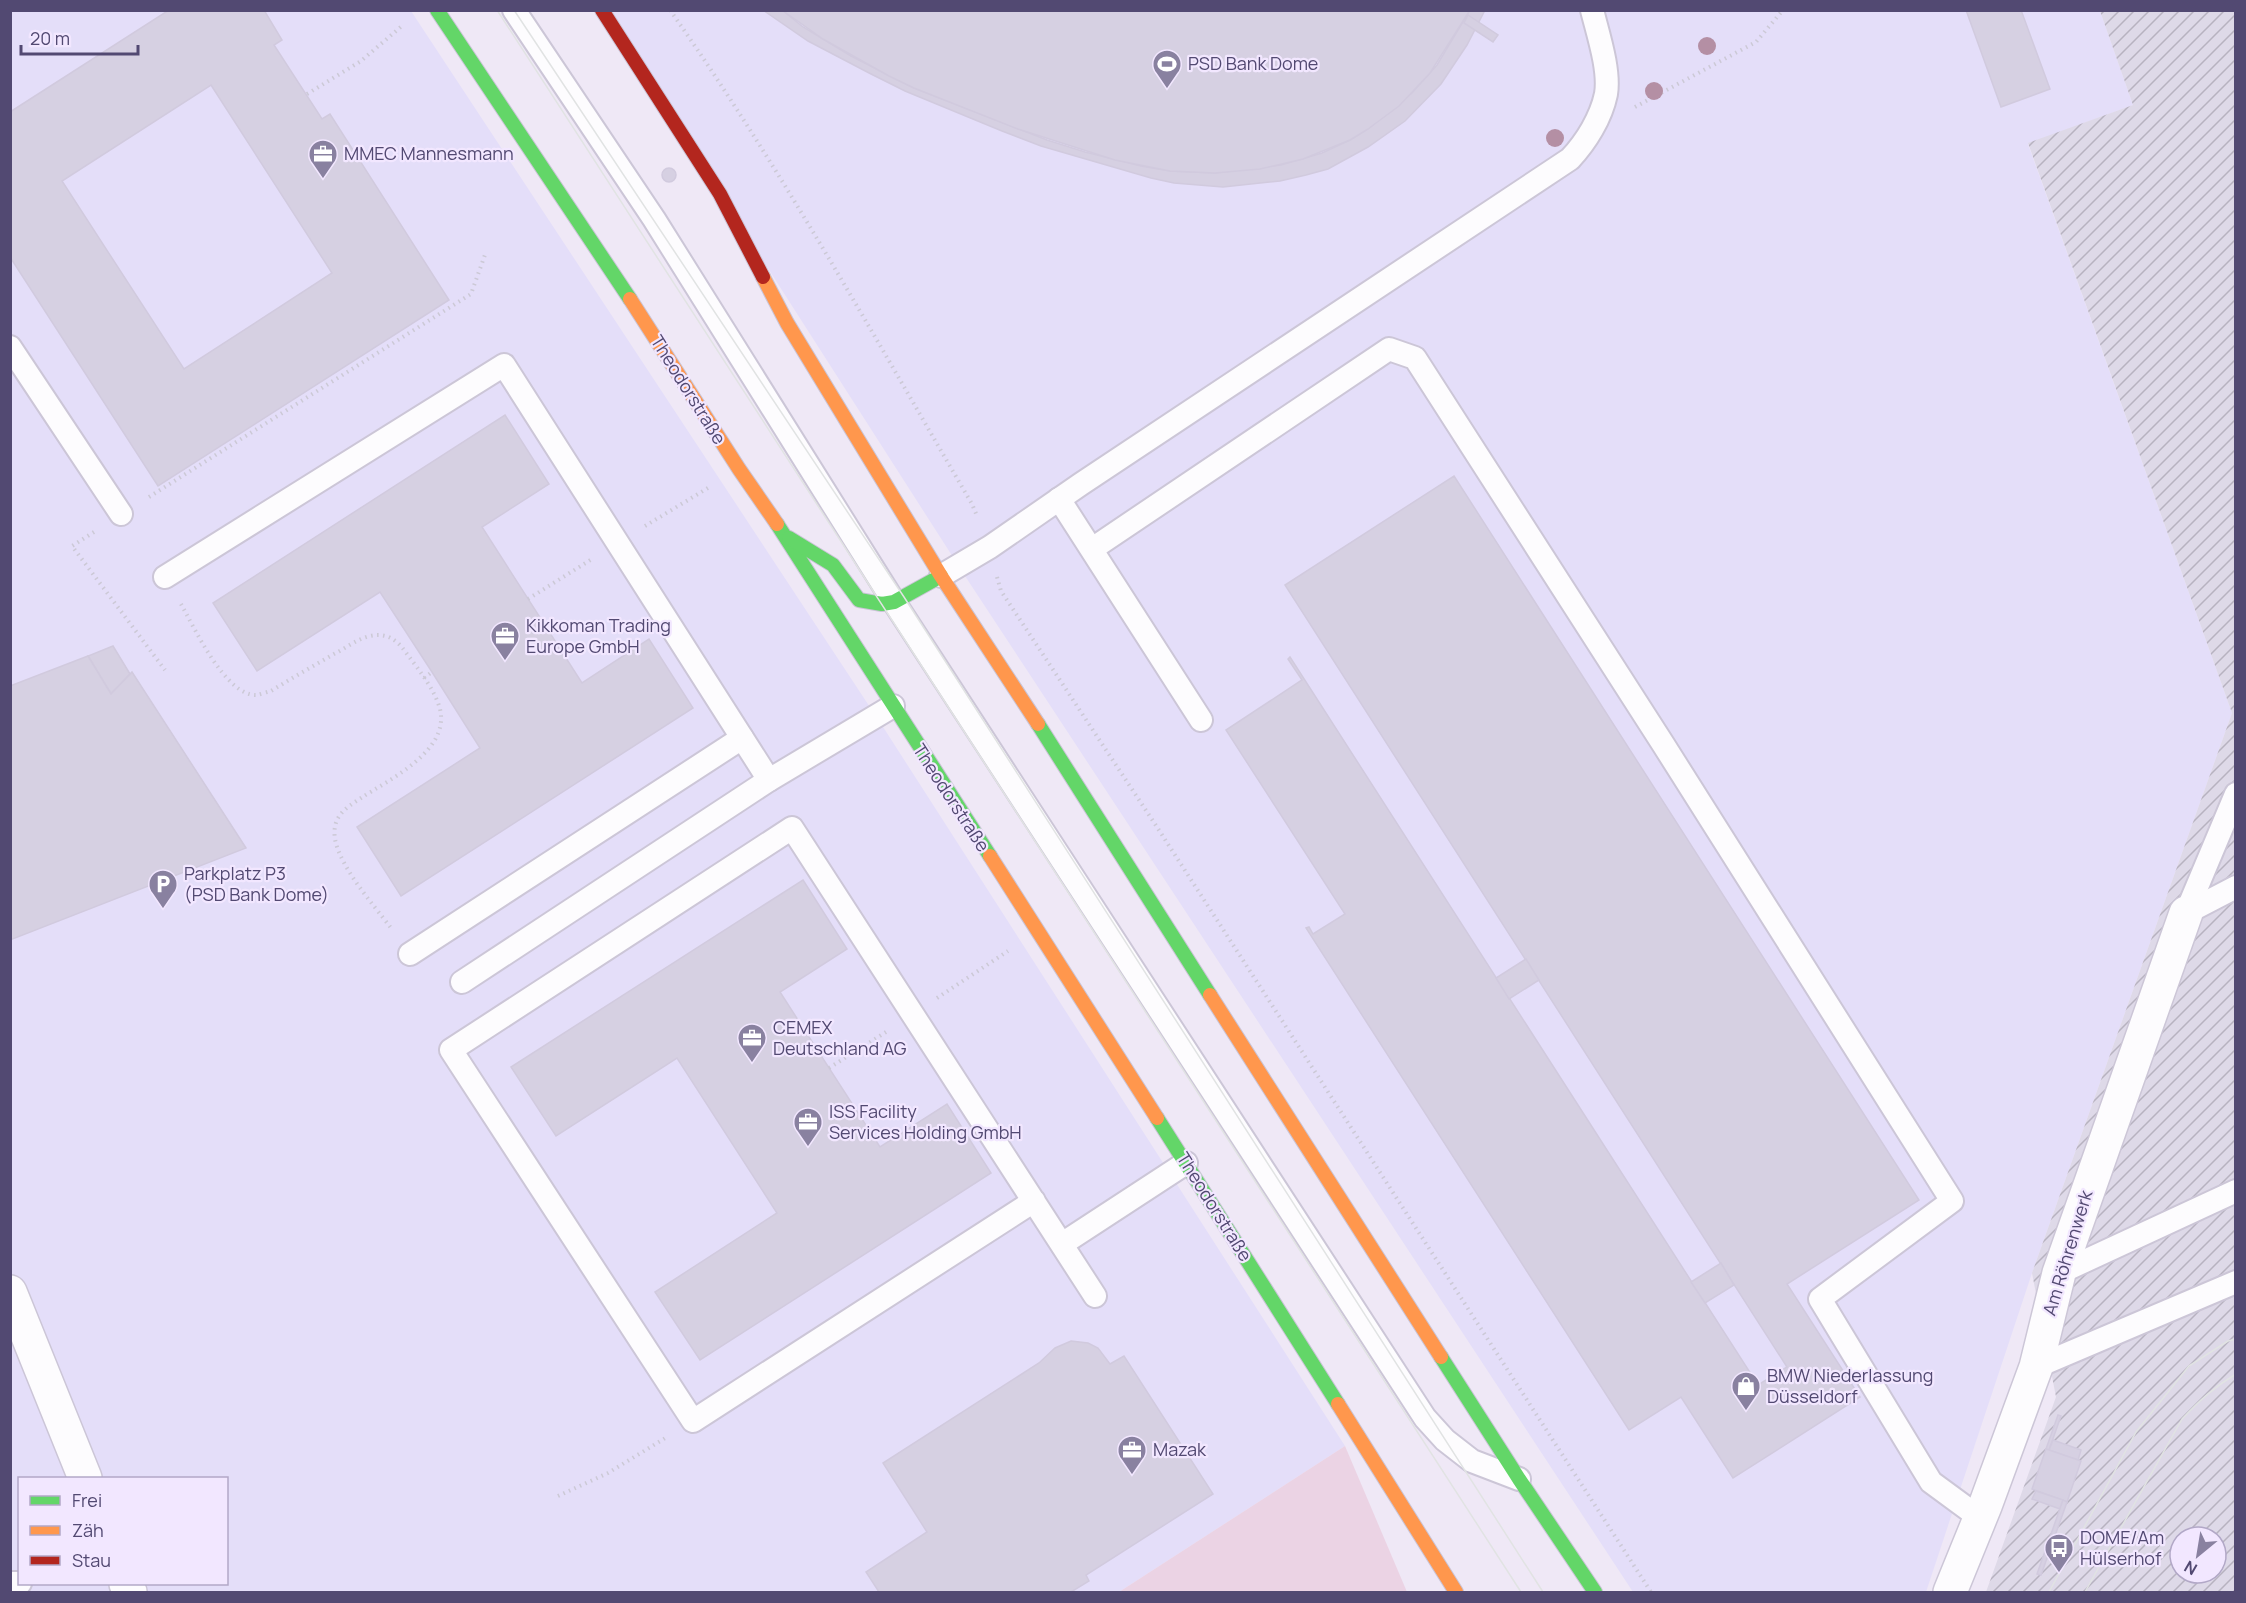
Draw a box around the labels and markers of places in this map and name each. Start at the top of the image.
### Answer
sports icon: PSD Bank Dome [1151,48,1183,90]
place label: PSD Bank Dome [1188,51,1318,75]
office icon: MMEC Mannesmann [307,138,339,180]
place label: MMEC Mannesmann [344,141,514,165]
place label: Kikkoman Trading Europe GmbH [526,613,671,658]
office icon: Kikkoman Trading Europe GmbH [489,620,521,662]
place label: Parkplatz P3 (PSD Bank Dome) [184,861,329,906]
parking icon: Parkplatz P3 (PSD Bank Dome) [147,868,179,910]
place label: CEMEX Deutschland AG [773,1015,907,1060]
office icon: CEMEX Deutschland AG [736,1022,768,1064]
place label: ISS Facility Services Holding GmbH [829,1099,1022,1144]
office icon: ISS Facility Services Holding GmbH [792,1106,824,1148]
place label: BMW Niederlassung Düsseldorf [1767,1363,1933,1408]
shop icon: BMW Niederlassung Düsseldorf [1730,1370,1762,1412]
office icon: Mazak [1116,1434,1148,1476]
place label: Mazak [1153,1437,1207,1461]
place label: DOME/Am Hülserhof [2080,1525,2164,1570]
bus stop icon: DOME/Am Hülserhof [2043,1532,2075,1574]

